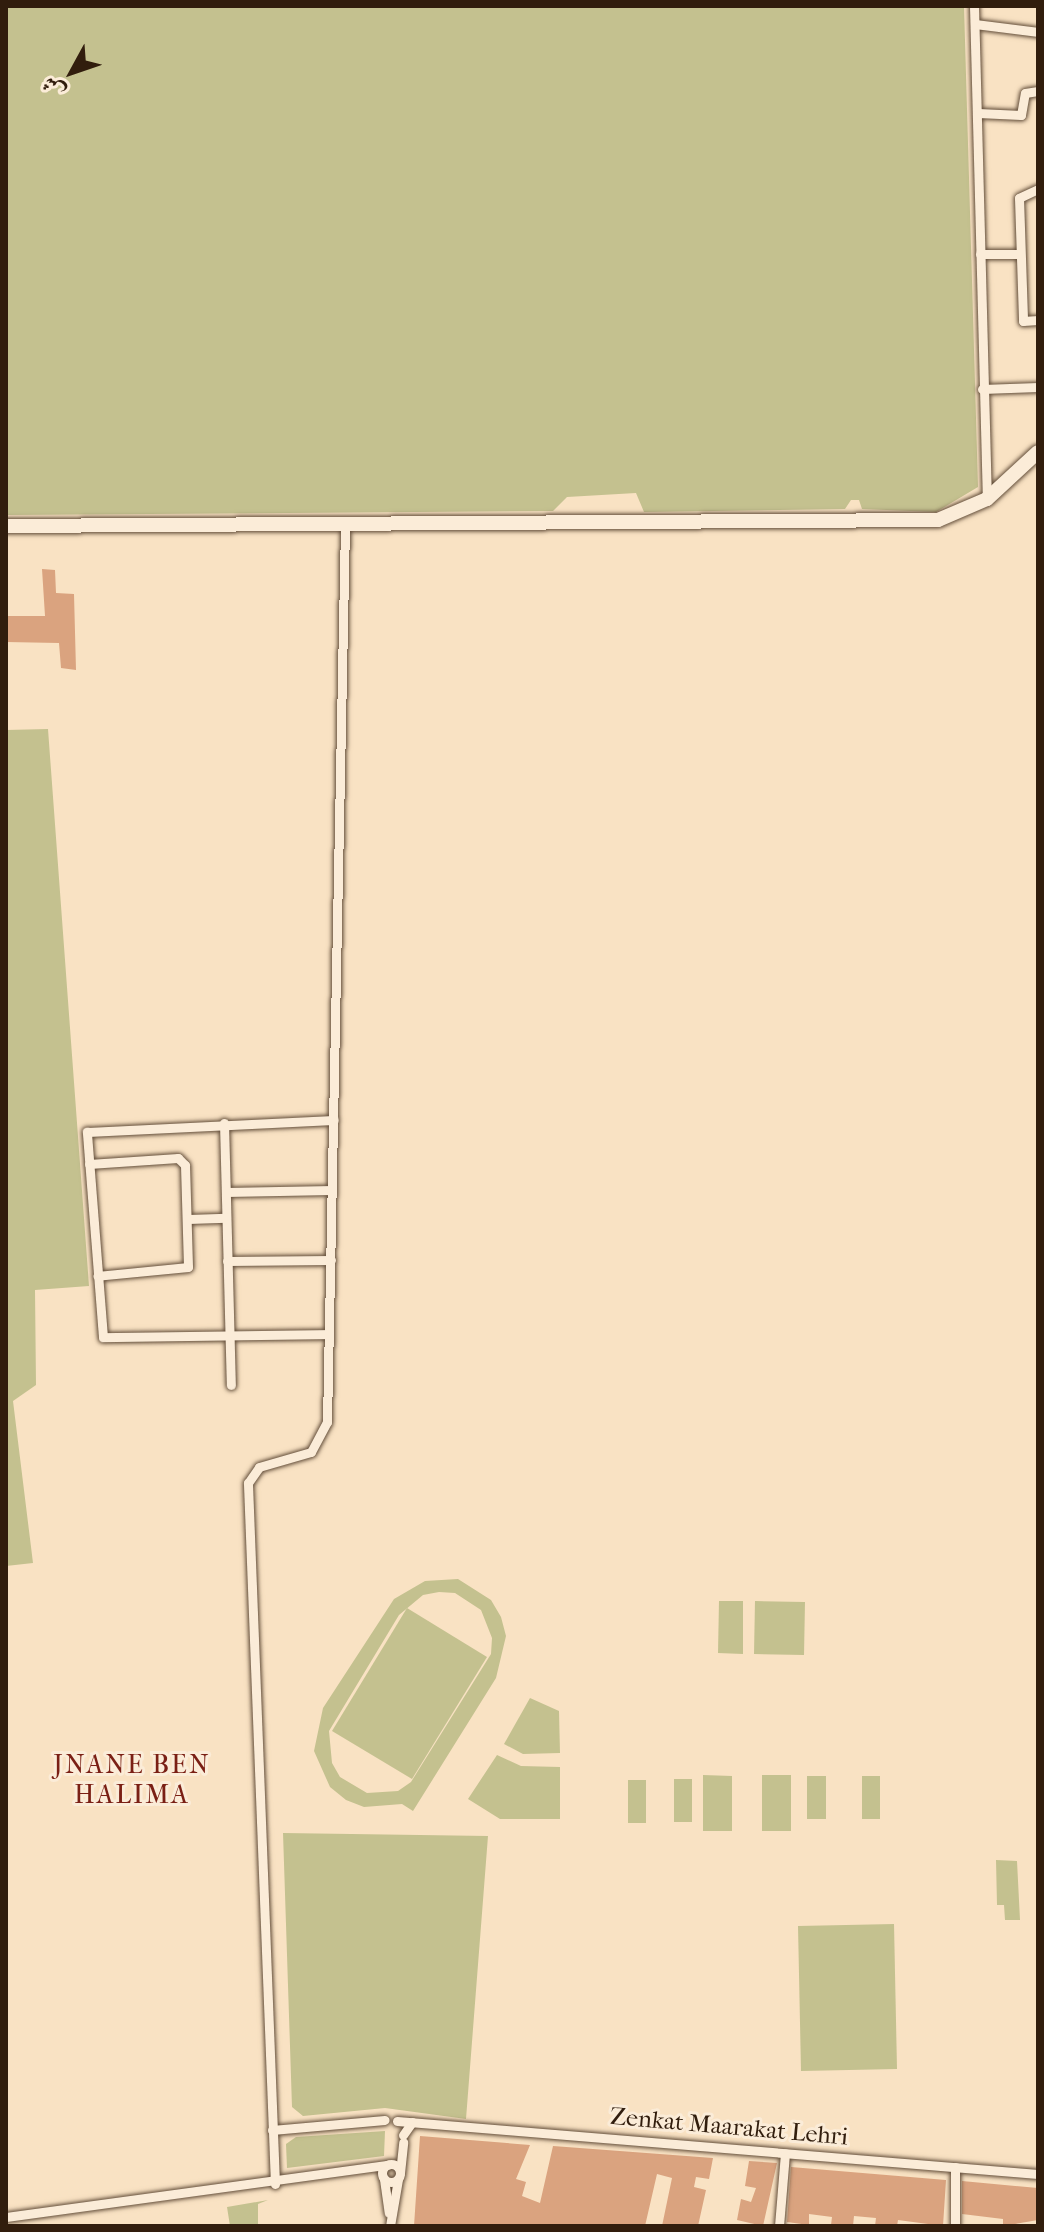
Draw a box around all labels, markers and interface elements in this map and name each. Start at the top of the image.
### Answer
north arrow [32,32,112,112]
text: ش [37,71,71,104]
district label: JNANE BEN HALIMA [53,1749,211,1810]
street label: Zenkat Maarakat Lehri [609,2102,849,2152]

